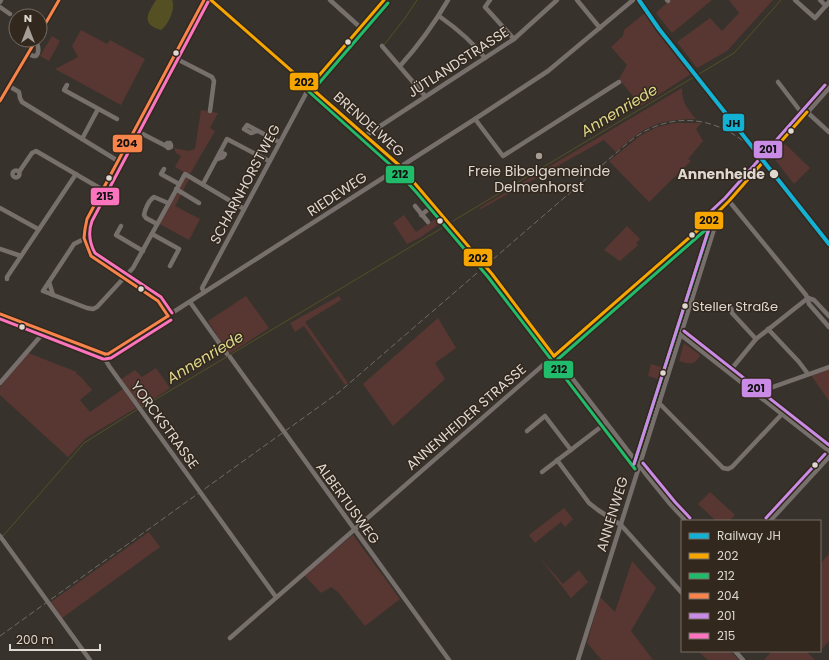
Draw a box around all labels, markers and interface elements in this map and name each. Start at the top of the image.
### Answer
north arrow [8,8,48,48]
text: N [24,10,32,26]
street label: JÜTLANDSTRASSE [403,22,513,102]
unlabelled marker [343,37,353,47]
unlabelled marker [171,48,181,58]
line badge: 202 [289,72,319,91]
text: 202 [294,74,314,90]
water label: Annenriede [576,79,661,142]
street label: BRENDELWEG [329,87,409,161]
line badge: JH [722,113,745,132]
text: JH [726,115,740,131]
street label: SCHARNHORSTWEG [205,120,285,248]
unlabelled marker [786,126,796,136]
line badge: 204 [112,134,143,153]
text: 204 [117,135,138,151]
line badge: 201 [753,140,783,159]
text: 201 [759,141,777,157]
marker: Freie Bibelgemeinde Delmenhorst [534,151,544,161]
place label: Freie Bibelgemeinde Delmenhorst [468,161,610,197]
place label: Annenheide [677,164,765,184]
line badge: 212 [385,165,415,184]
text: 212 [392,166,408,182]
street label: RIEDEWEG [303,167,371,221]
marker: Annenheide [768,168,780,180]
unlabelled marker [104,173,114,183]
line badge: 215 [90,187,120,206]
text: 215 [96,188,114,204]
line badge: 202 [694,211,724,230]
text: 202 [699,212,719,228]
unlabelled marker [435,216,445,226]
unlabelled marker [687,230,697,240]
line badge: 202 [463,248,493,267]
text: 202 [468,250,488,266]
unlabelled marker [136,284,146,294]
place label: Steller Straße [692,297,778,316]
marker: Steller Straße [680,301,690,311]
unlabelled marker [17,322,27,332]
water label: Annenriede [162,326,247,389]
street label: ANNENHEIDER STRASSE [402,359,530,475]
line badge: 212 [543,360,574,379]
text: 212 [551,361,567,377]
unlabelled marker [658,368,668,378]
street label: YORCKSTRASSE [126,377,204,473]
line badge: 201 [741,378,772,398]
text: 201 [747,380,765,396]
street label: ALBERTUSWEG [311,458,385,548]
unlabelled marker [810,460,820,470]
street label: ANNENWEG [591,474,633,554]
legend [681,520,821,652]
text: Railway JH [717,527,781,544]
text: 202 [717,547,738,564]
text: 212 [717,567,735,584]
text: 204 [717,587,739,604]
text: 201 [717,607,735,624]
scale bar [10,626,100,652]
text: 215 [717,627,735,644]
text: 200 m [16,631,54,648]

